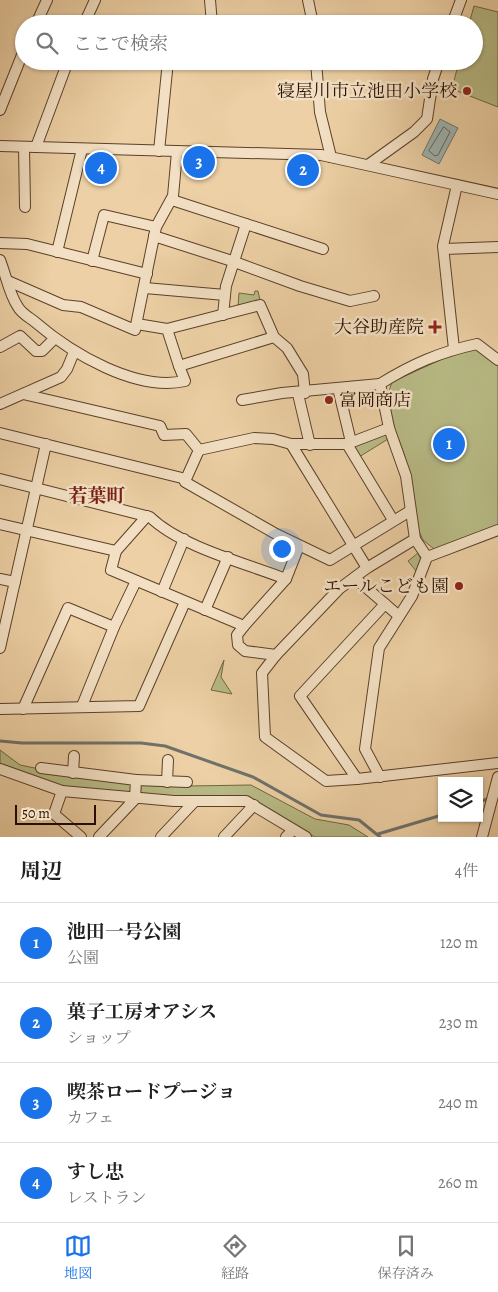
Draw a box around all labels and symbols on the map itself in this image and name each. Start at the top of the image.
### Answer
place label: 寝屋川市立池田小学校 [277,79,457,103]
marker: 寝屋川市立池田小学校 [461,85,473,97]
pin: 3 [183,143,215,181]
pin: 4 [85,149,117,187]
pin: 2 [287,151,319,189]
place label: 大谷助産院 [334,315,424,339]
marker: 大谷助産院 [428,320,442,334]
place label: 富岡商店 [339,388,411,412]
marker: 富岡商店 [323,394,335,406]
pin: 1 [433,425,465,463]
district label: 若葉町 [68,483,126,509]
your location [269,536,295,562]
place label: エールこども園 [323,574,449,598]
marker: エールこども園 [453,580,465,592]
scale bar [15,802,96,825]

